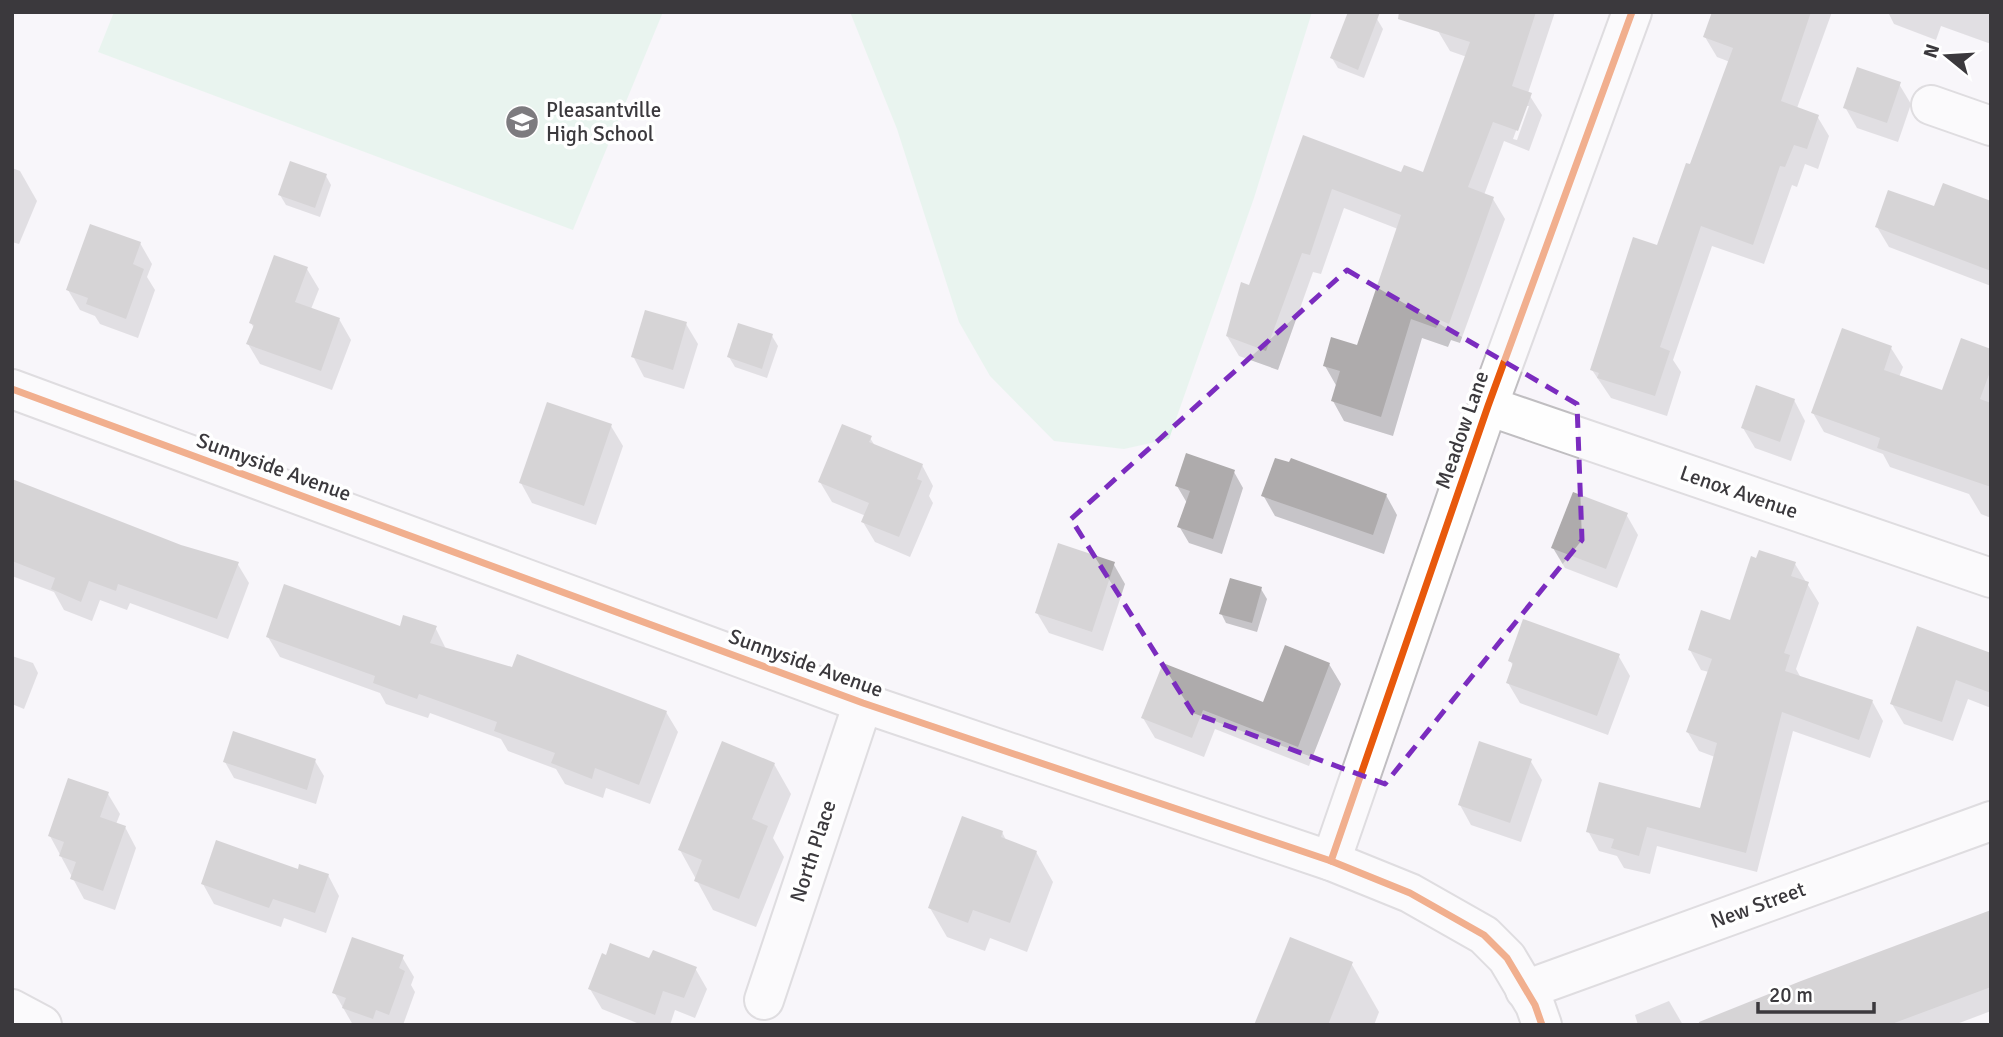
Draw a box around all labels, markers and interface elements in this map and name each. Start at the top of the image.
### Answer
north arrow [1912,21,1982,91]
text: N [1918,41,1945,61]
place label: Pleasantville High School [546,97,661,147]
school or university icon: Pleasantville High School [503,103,541,141]
street label: Meadow Lane [1430,368,1494,492]
street label: Sunnyside Avenue [193,427,355,507]
street label: Lenox Avenue [1677,460,1801,524]
street label: Sunnyside Avenue [725,623,887,703]
street label: North Place [784,797,842,905]
street label: New Street [1707,876,1809,934]
scale bar [1758,970,1874,1014]
text: 20 m [1769,982,1813,1008]

